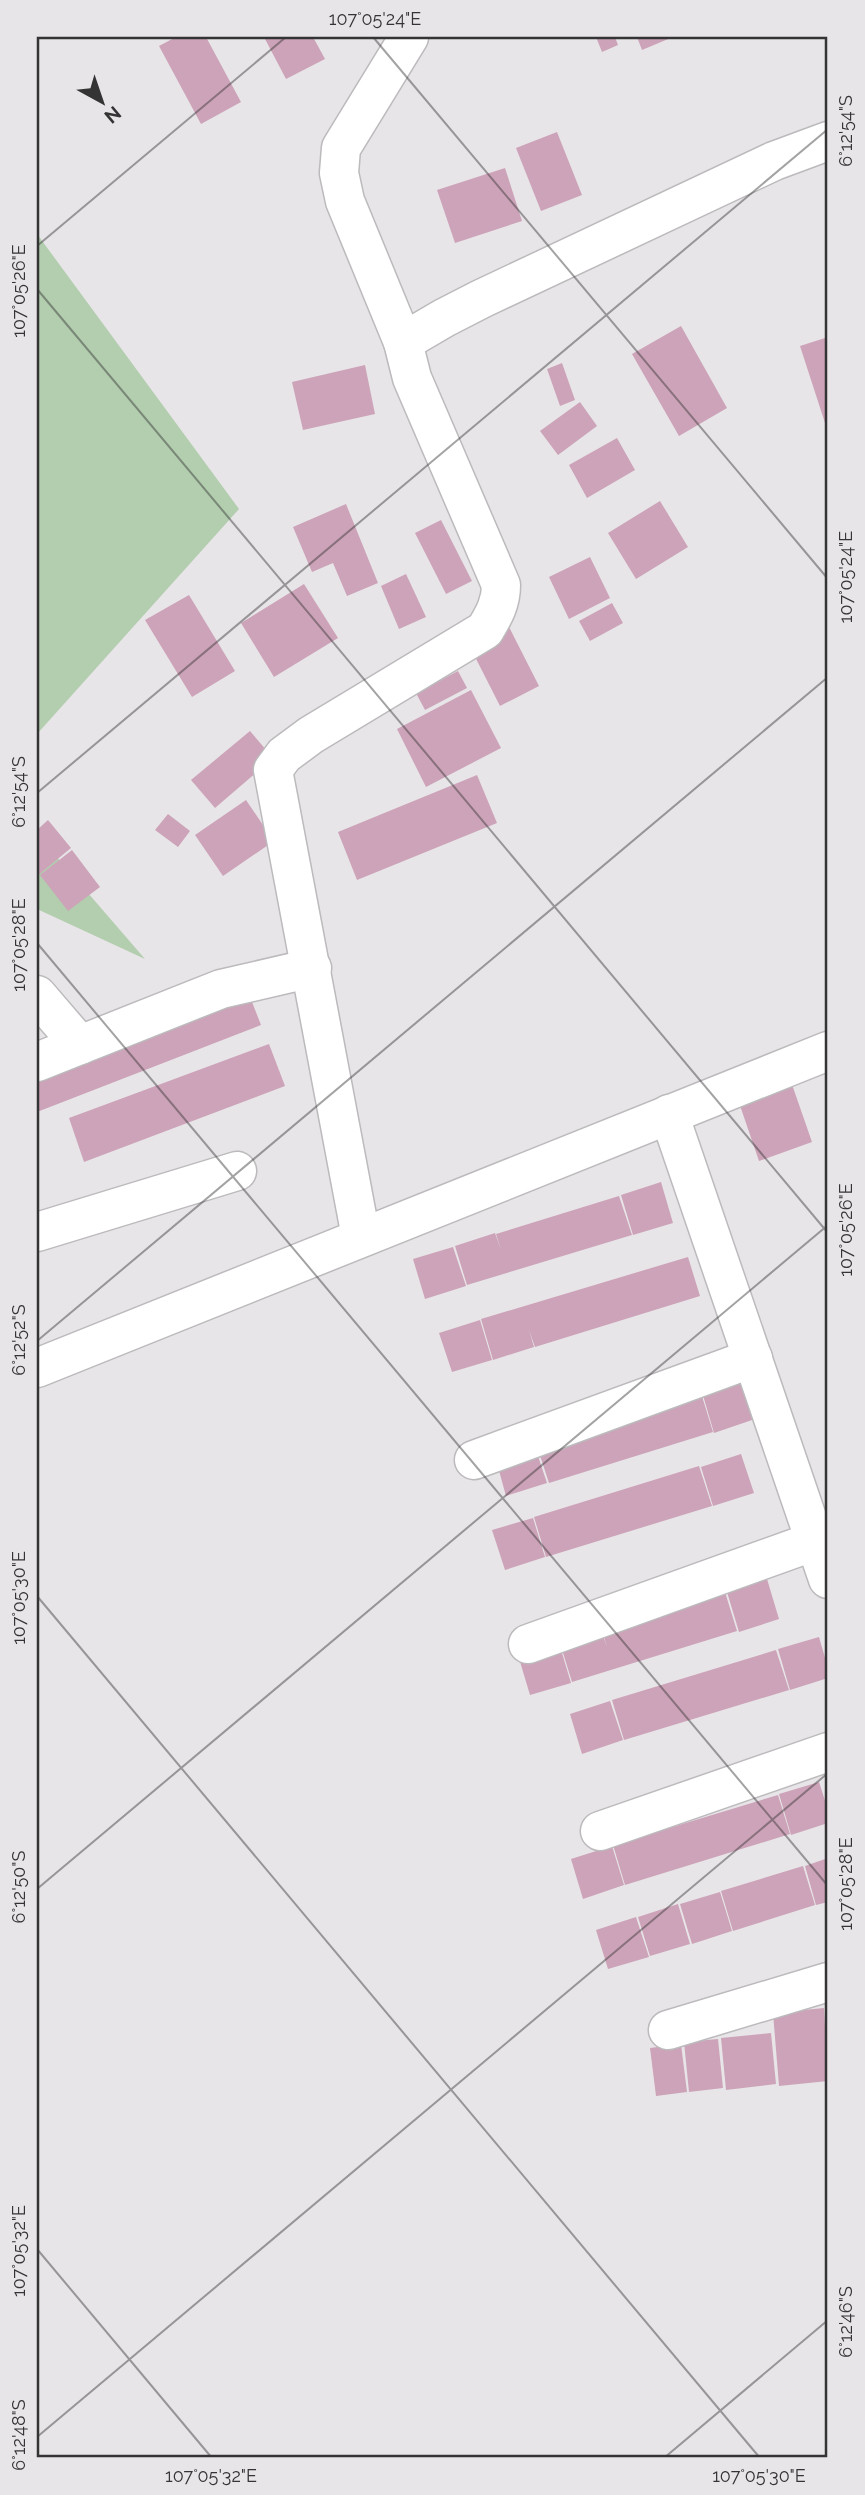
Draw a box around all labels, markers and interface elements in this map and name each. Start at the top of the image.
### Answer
text: 107°05'24"E [329,8,421,29]
north arrow [66,66,136,136]
text: 6°12'54"S [835,95,856,167]
text: N [100,102,126,128]
text: 107°05'26"E [8,244,29,338]
text: 107°05'24"E [835,531,856,623]
text: 6°12'54"S [8,756,29,828]
text: 107°05'28"E [8,898,29,992]
text: 107°05'26"E [835,1183,856,1277]
text: 6°12'52"S [8,1304,29,1376]
text: 107°05'30"E [8,1551,29,1645]
text: 107°05'28"E [835,1837,856,1931]
text: 6°12'50"S [8,1851,29,1923]
text: 107°05'32"E [8,2205,29,2297]
text: 6°12'46"S [835,2286,856,2358]
text: 6°12'48"S [8,2399,29,2471]
text: 107°05'32"E [165,2465,257,2486]
text: 107°05'30"E [712,2465,806,2486]

